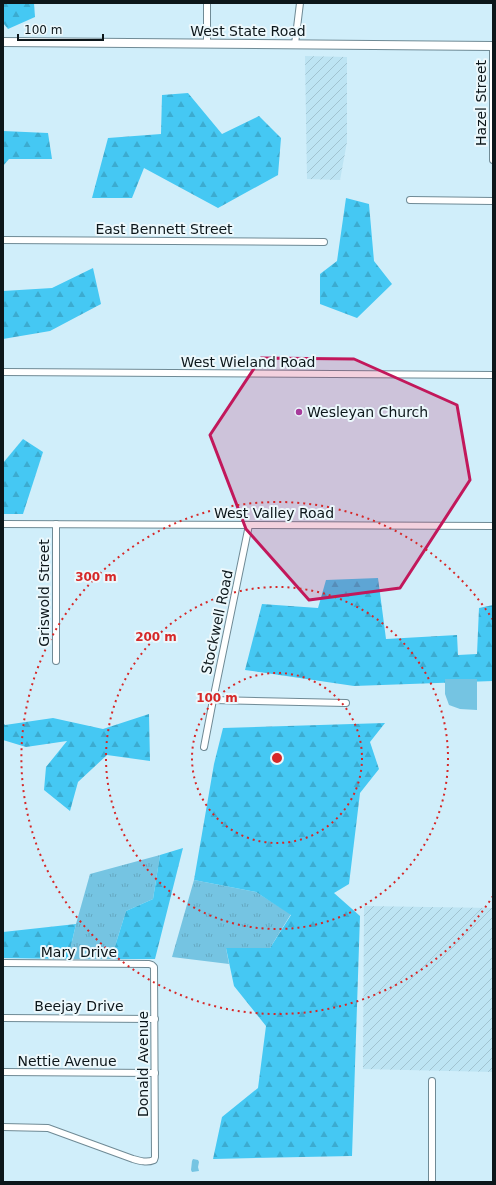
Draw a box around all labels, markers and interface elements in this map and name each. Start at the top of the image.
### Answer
scale bar [18,16,103,42]
text: 100 m [24,23,62,37]
street label: West State Road [190,23,306,39]
street label: Hazel Street [473,60,489,146]
street label: East Bennett Street [95,221,233,237]
street label: West Wieland Road [181,354,315,370]
place label: Wesleyan Church [307,404,428,420]
marker: Wesleyan Church [294,407,304,417]
street label: West Valley Road [214,505,334,521]
street label: Griswold Street [36,539,52,647]
street label: Stockwell Road [198,568,236,676]
text: 300 m [75,570,117,584]
text: 200 m [135,630,177,644]
text: 100 m [196,691,238,705]
centre of rings [270,751,284,765]
street label: Mary Drive [41,944,117,960]
street label: Beejay Drive [34,998,124,1014]
street label: Donald Avenue [135,1011,151,1117]
street label: Nettie Avenue [17,1053,117,1069]

